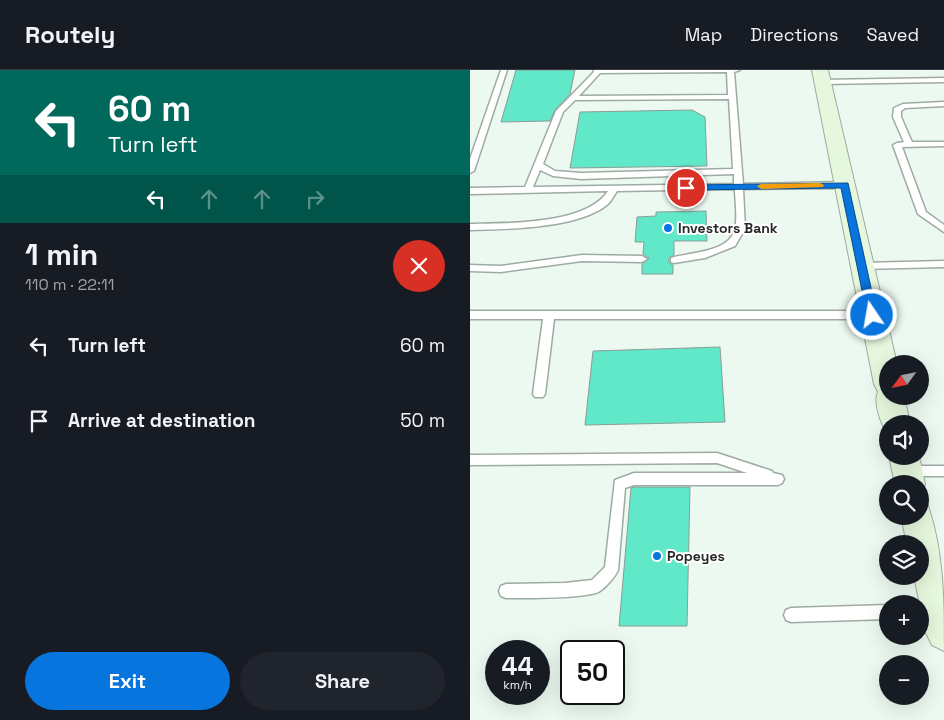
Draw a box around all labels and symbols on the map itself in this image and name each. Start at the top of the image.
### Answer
pin [665,167,707,209]
place label: Investors Bank [678,219,778,237]
marker: Investors Bank [662,222,674,234]
position arrow [845,288,897,340]
north arrow [879,355,929,405]
place label: Popeyes [667,547,725,565]
marker: Popeyes [651,550,663,562]
speed limit sign: 50 [560,640,625,705]

